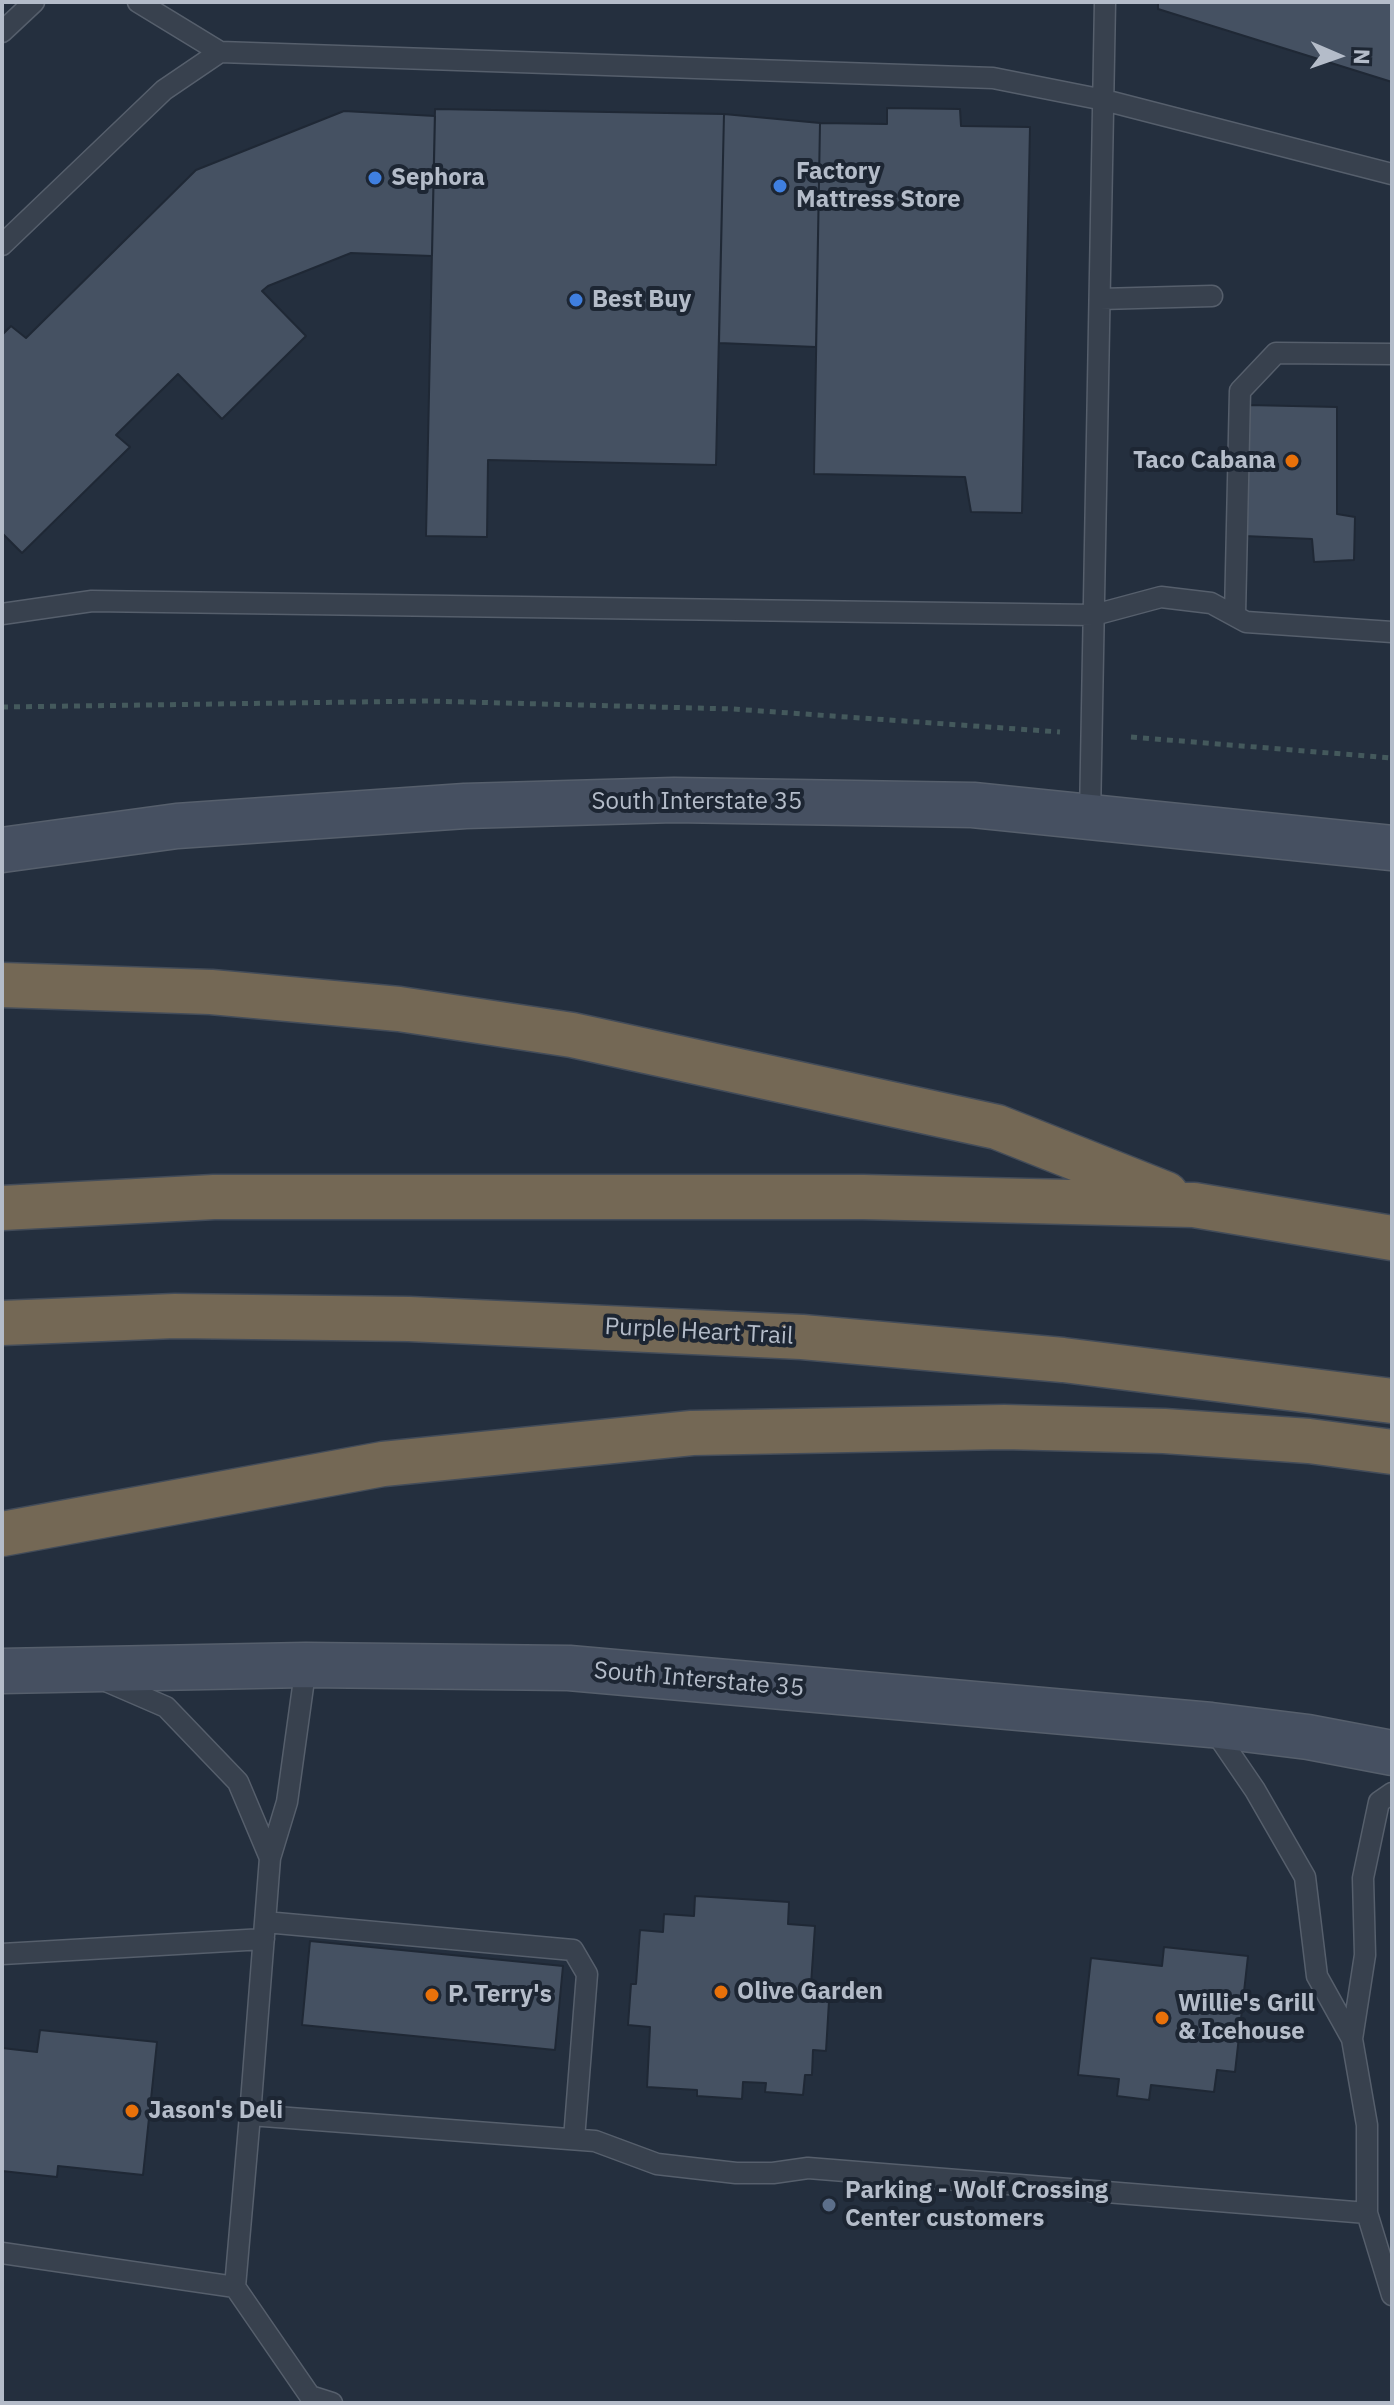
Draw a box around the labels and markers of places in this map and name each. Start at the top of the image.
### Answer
place label: Factory Mattress Store [796,158,961,214]
place label: Sephora [391,164,485,192]
marker: Sephora [366,169,384,187]
marker: Factory Mattress Store [771,177,789,195]
place label: Best Buy [592,286,691,314]
marker: Best Buy [567,291,585,309]
place label: Taco Cabana [1133,447,1276,475]
marker: Taco Cabana [1283,452,1301,470]
place label: Olive Garden [737,1978,883,2006]
place label: P. Terry's [448,1981,552,2009]
marker: Olive Garden [712,1983,730,2001]
marker: P. Terry's [423,1986,441,2004]
place label: Willie's Grill & Icehouse [1178,1990,1315,2046]
marker: Willie's Grill & Icehouse [1153,2009,1171,2027]
place label: Jason's Deli [148,2097,283,2125]
marker: Jason's Deli [123,2102,141,2120]
place label: Parking - Wolf Crossing Center customers [845,2177,1108,2233]
marker: Parking - Wolf Crossing Center customers [820,2196,838,2214]

